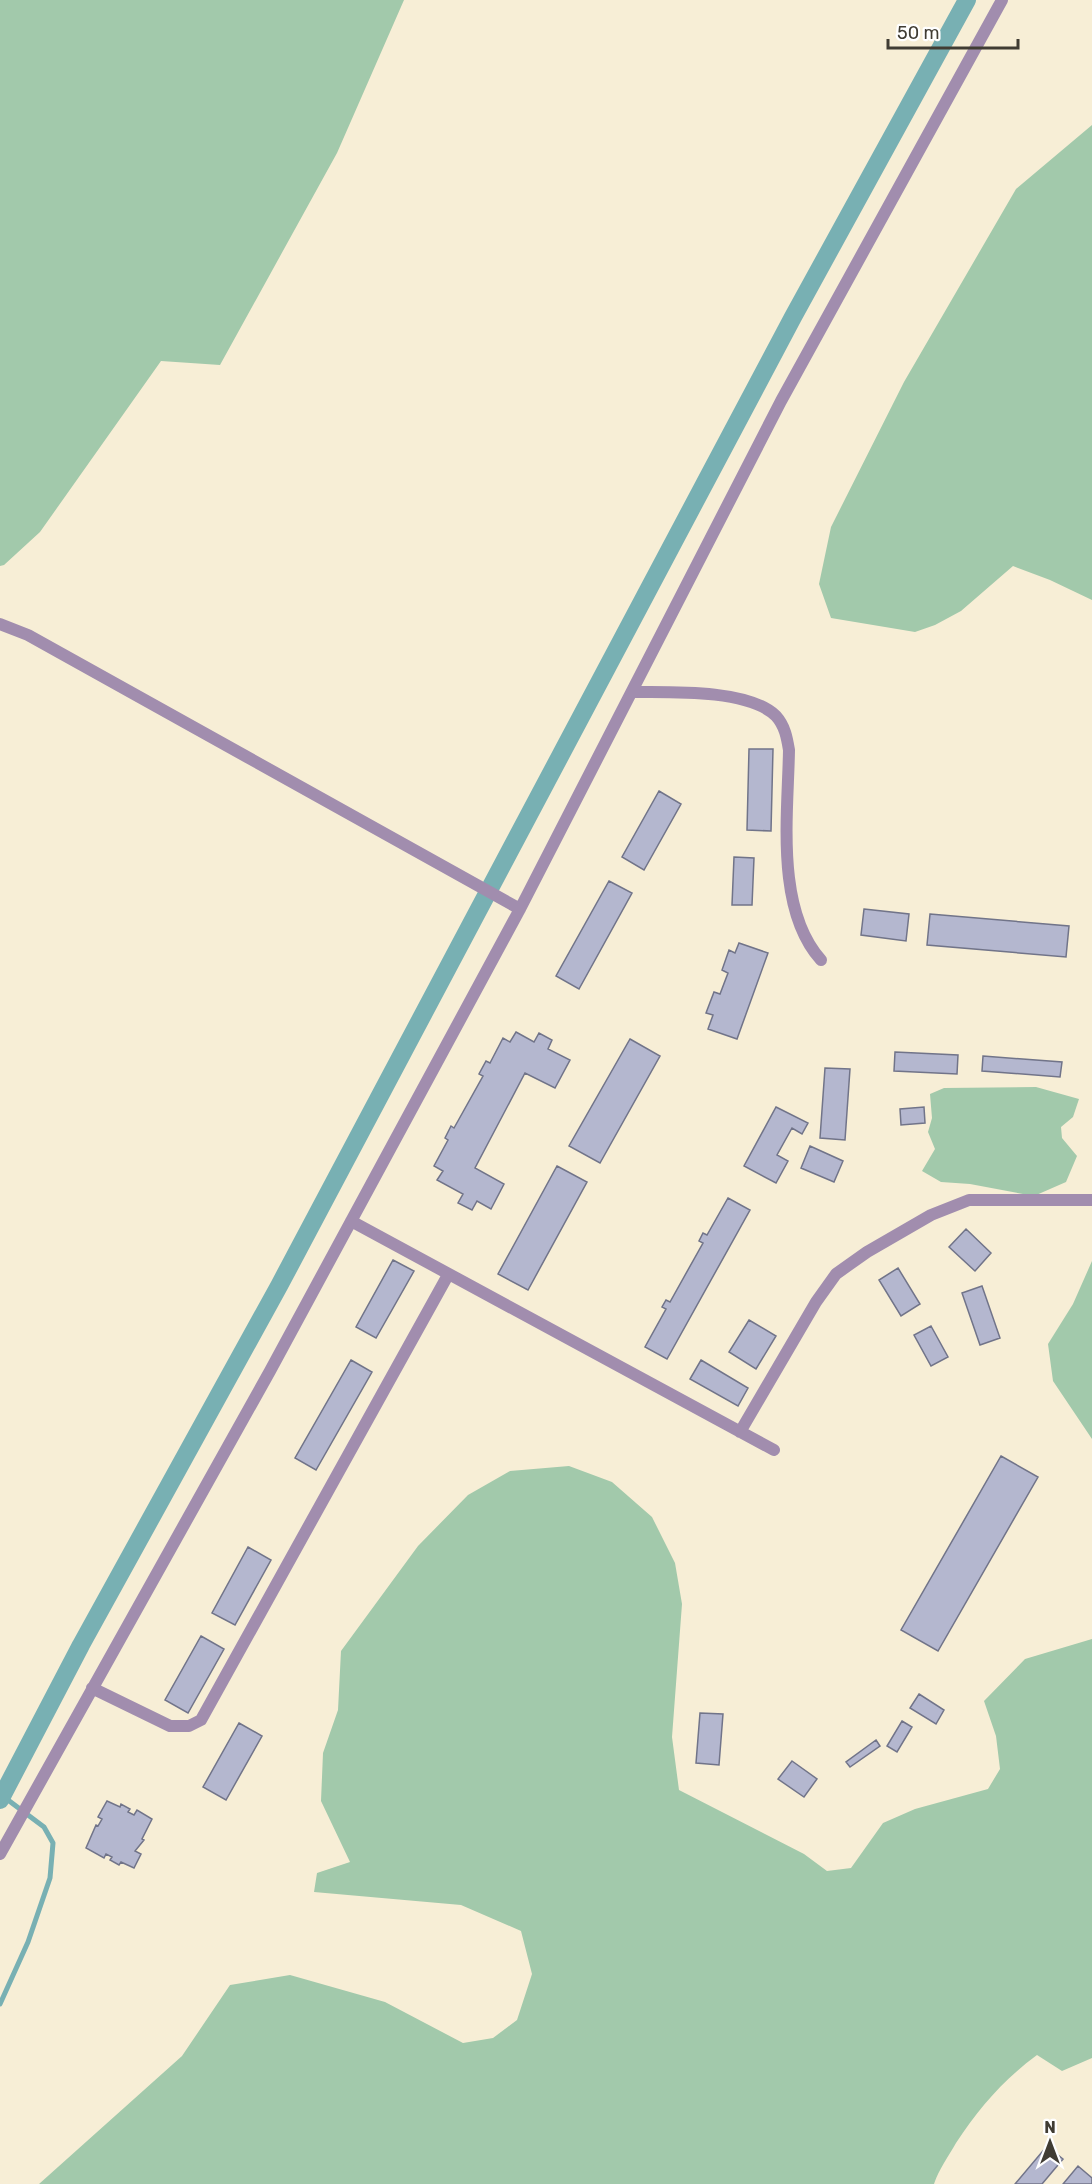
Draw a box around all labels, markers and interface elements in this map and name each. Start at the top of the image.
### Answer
scale bar [888,12,1018,50]
text: 50 m [897,22,940,44]
north arrow [1020,2112,1080,2172]
text: N [1044,2118,1056,2137]

